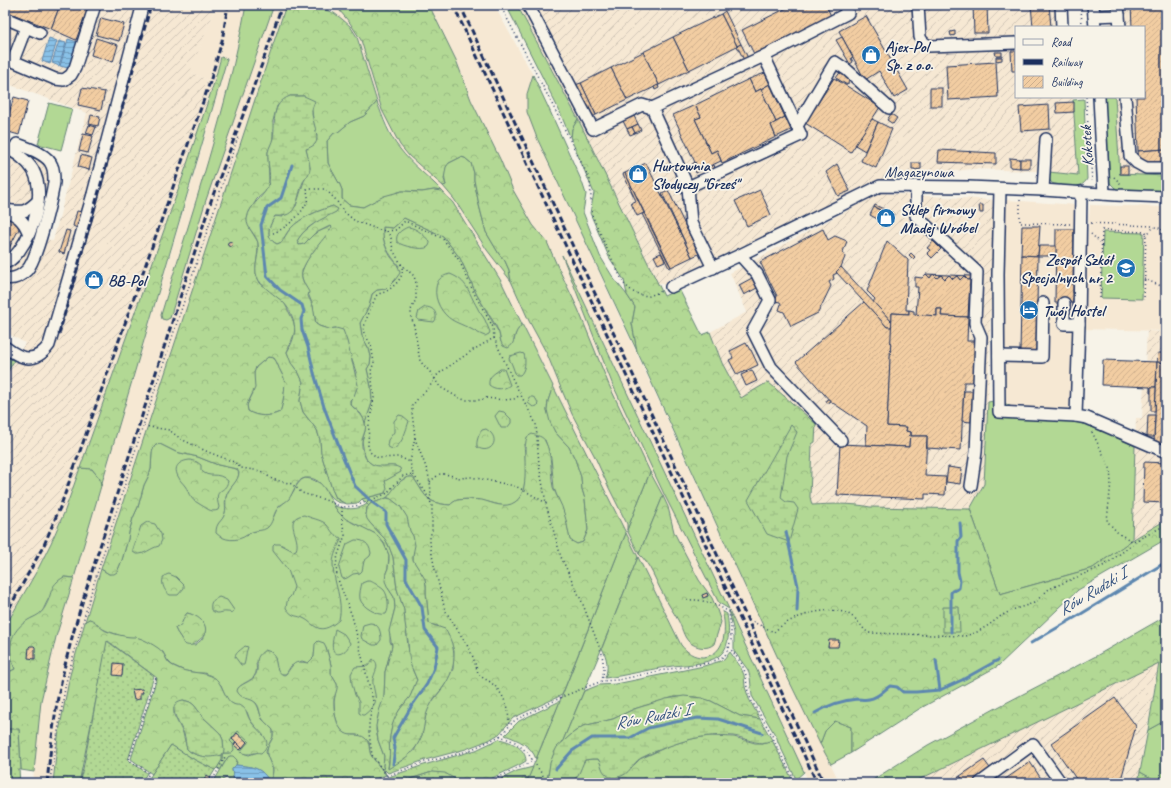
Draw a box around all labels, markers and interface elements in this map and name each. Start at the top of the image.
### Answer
legend [1015,26,1145,98]
text: Road [1051,34,1073,50]
place label: Ajex-Pol Sp. z o.o. [885,37,934,75]
shop icon: Ajex-Pol Sp. z o.o. [860,44,882,66]
text: Railway [1051,54,1083,70]
text: Building [1051,74,1083,90]
street label: Kokotek [1076,124,1098,167]
place label: Hurtownia Słodyczy "Grześ" [652,156,743,194]
street label: Magazynowa [884,162,955,182]
shop icon: Hurtownia Słodyczy "Grześ" [627,163,649,185]
place label: Sklep firmowy Madej Wróbel [900,200,979,238]
shop icon: Sklep firmowy Madej Wróbel [875,207,897,229]
place label: Zespół Szkół Specjalnych nr 2 [1020,250,1115,288]
school or university icon: Zespół Szkół Specjalnych nr 2 [1115,257,1137,279]
shop icon: BB-Pol [83,269,105,291]
place label: BB-Pol [108,271,149,291]
hotel icon: Twój Hostel [1018,299,1040,321]
place label: Twój Hostel [1043,301,1107,321]
water label: Rów Rudzki I [1055,560,1135,620]
water label: Rów Rudzki I [613,698,697,734]

